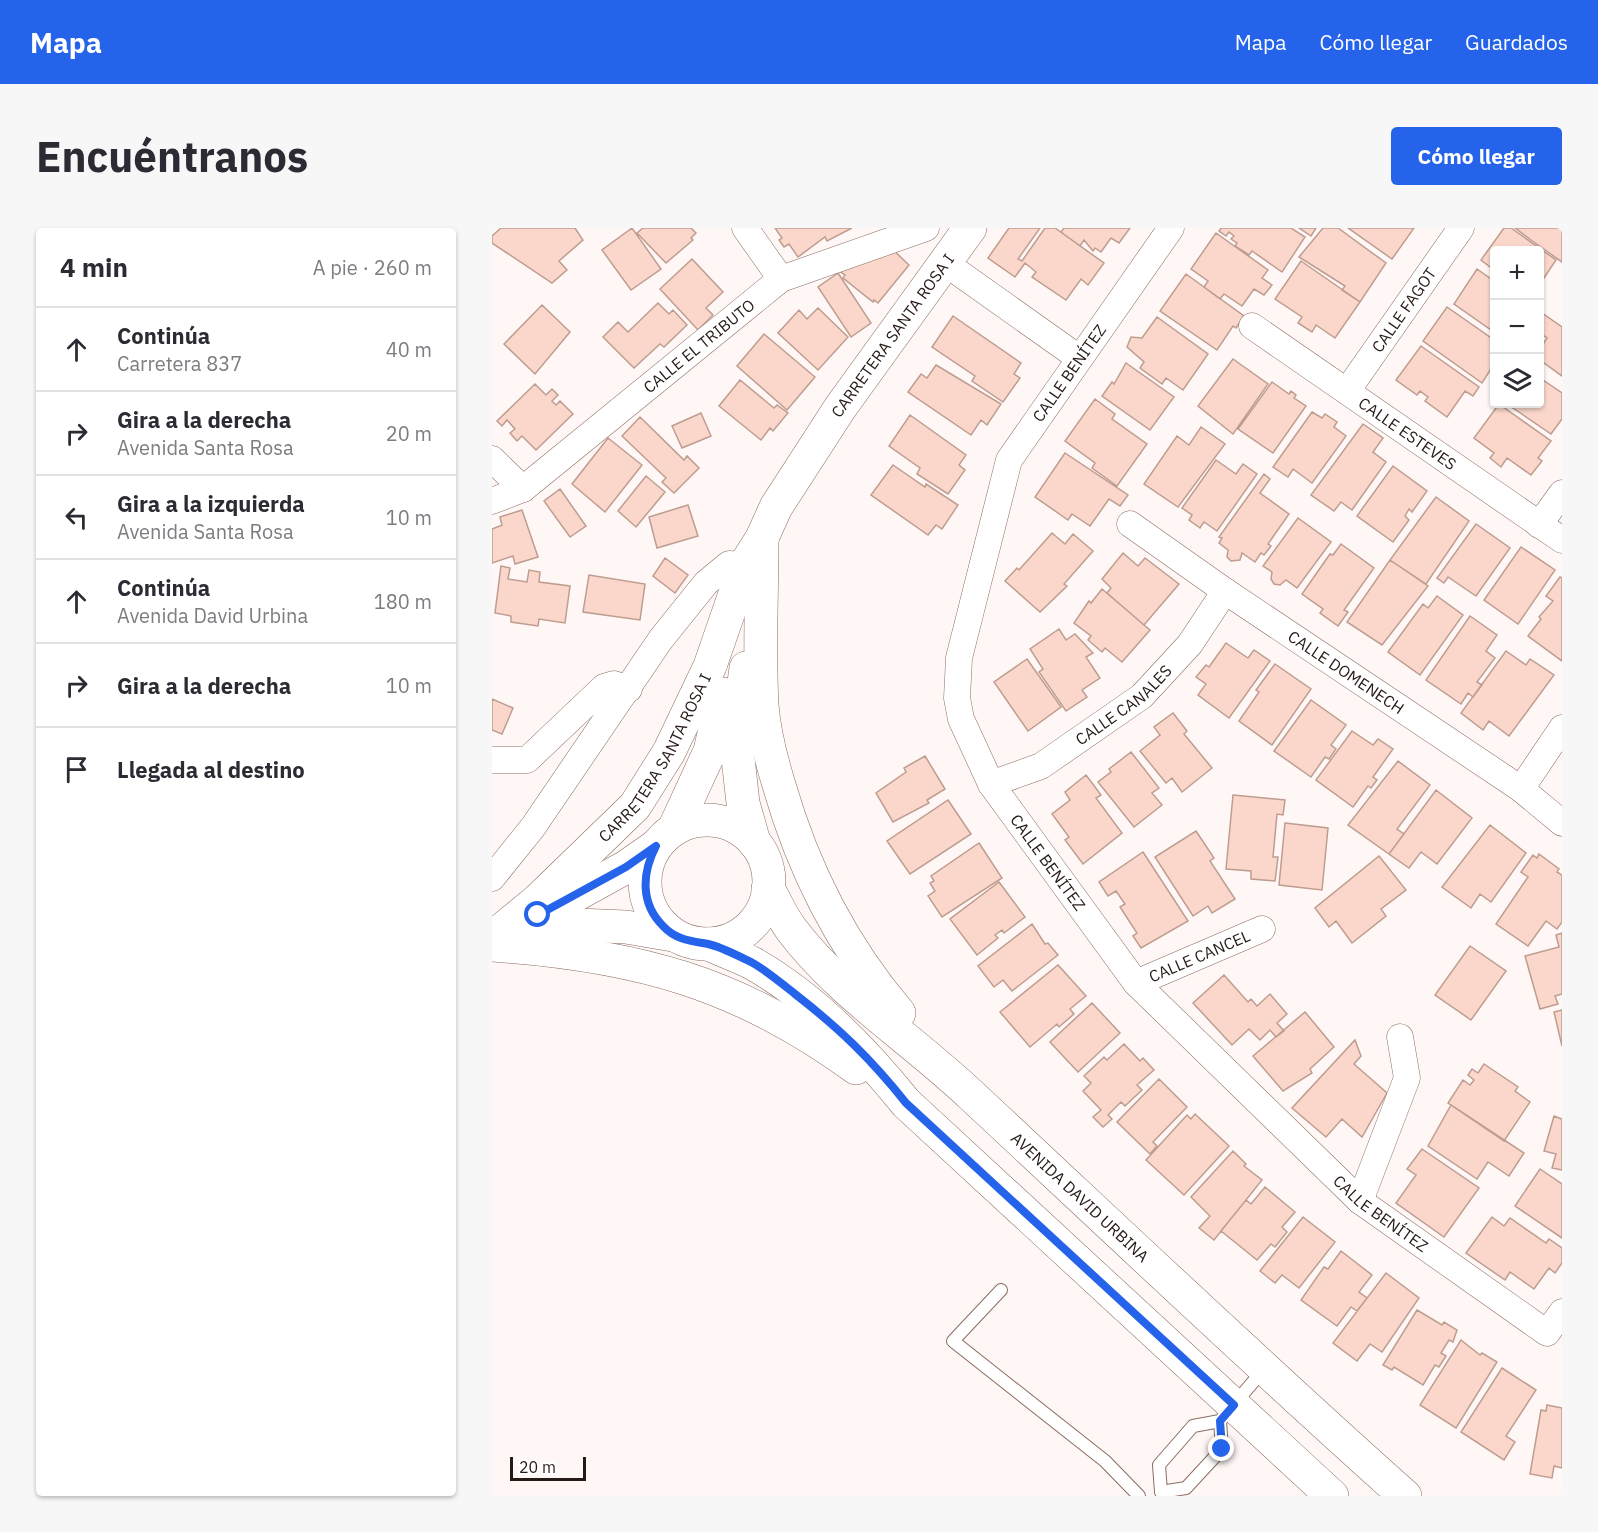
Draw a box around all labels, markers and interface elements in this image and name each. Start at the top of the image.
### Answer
text: Mapa [30,24,102,61]
text: Mapa [1235,28,1286,56]
text: Cómo llegar [1319,28,1432,56]
text: Guardados [1465,28,1568,56]
button: Cómo llegar [1391,127,1562,185]
text: Encuéntranos [36,129,308,184]
map controls [1490,246,1544,408]
button: + [1490,246,1544,300]
text: 4 min [60,250,128,284]
street label: CARRETERA SANTA ROSA I [827,250,958,421]
text: A pie · 260 m [313,254,432,281]
street label: CALLE FAGOT [1367,264,1440,356]
street label: CALLE EL TRIBUTO [639,295,759,397]
button: − [1490,300,1544,354]
street label: CALLE BENÍTEZ [1027,320,1110,426]
text: Continúa [117,321,210,350]
icon: ahead [60,333,93,366]
text: 40 m [386,336,432,363]
text: Carretera 837 [117,350,242,377]
button: layers [1490,354,1544,408]
street label: CALLE ESTEVES [1355,393,1460,474]
text: Gira a la derecha [117,405,291,434]
icon: right [60,417,93,450]
text: 20 m [386,420,432,447]
text: Avenida Santa Rosa [117,434,294,461]
text: Gira a la izquierda [117,489,305,518]
icon: left [60,501,93,534]
text: 10 m [386,504,432,531]
text: Avenida Santa Rosa [117,518,294,545]
text: Continúa [117,573,210,602]
icon: ahead [60,585,93,618]
text: 180 m [374,588,432,615]
text: Avenida David Urbina [117,602,308,629]
street label: CALLE DOMENECH [1284,626,1408,718]
street label: CALLE CANALES [1071,661,1176,749]
icon: right [60,669,93,702]
street label: CARRETERA SANTA ROSA I [594,670,715,846]
text: Gira a la derecha [117,671,291,700]
text: 10 m [386,672,432,699]
icon: arrive [60,753,93,786]
text: Llegada al destino [117,755,305,784]
street label: CALLE BENÍTEZ [1006,810,1090,914]
route start [524,901,550,927]
street label: CALLE CANCEL [1146,925,1253,986]
street label: AVENIDA DAVID URBINA [1007,1128,1153,1266]
street label: CALLE BENÍTEZ [1329,1171,1432,1256]
route end [1208,1435,1234,1461]
scale bar [510,1454,586,1482]
text: 20 m [519,1457,556,1477]

